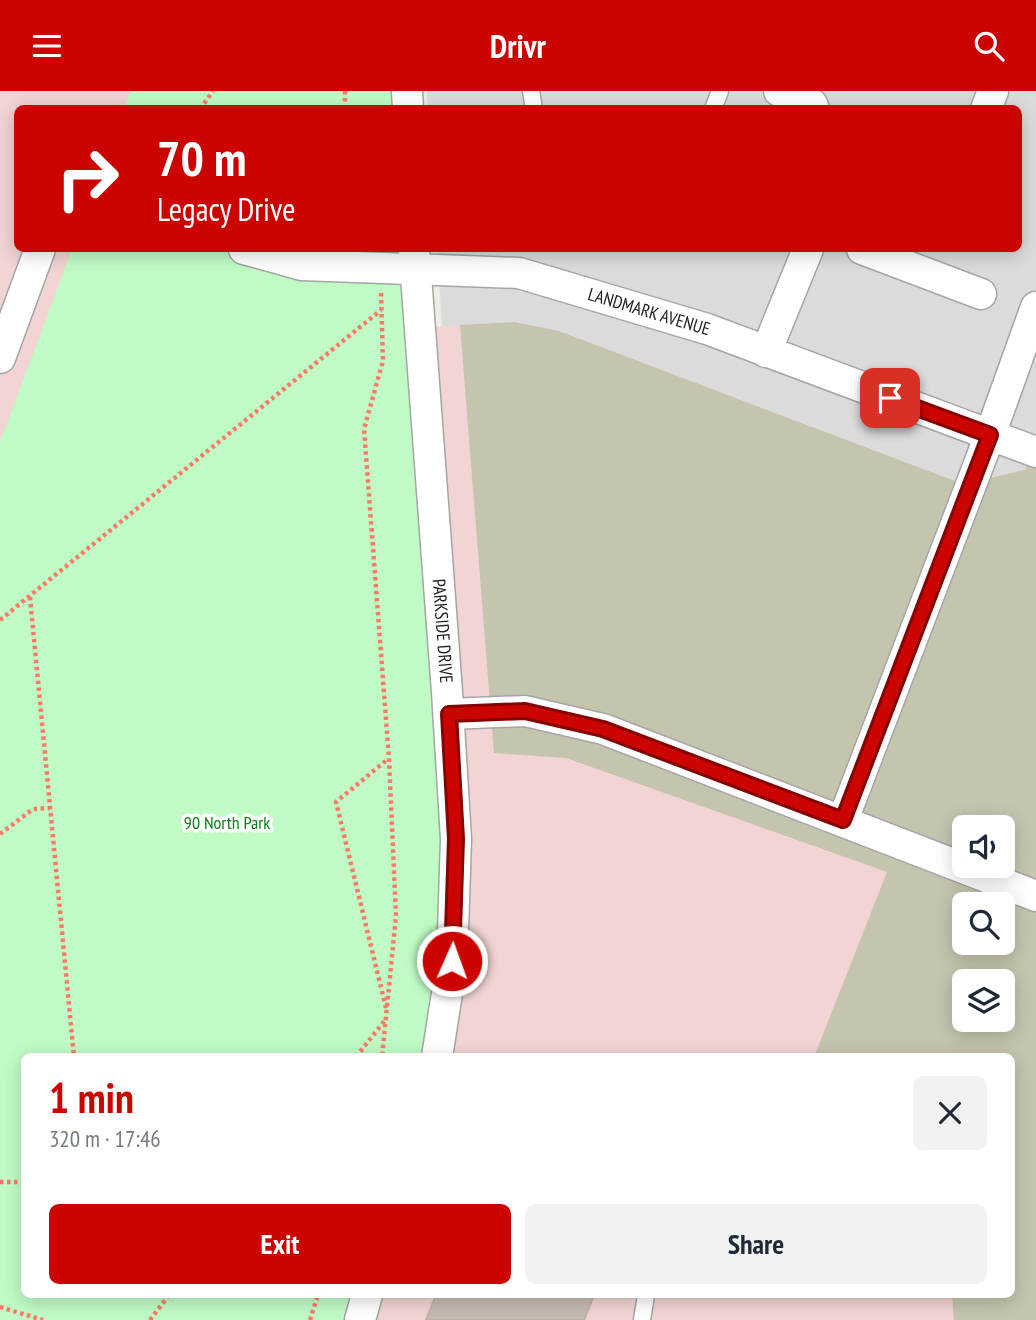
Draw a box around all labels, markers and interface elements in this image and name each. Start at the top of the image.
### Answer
text: Drivr [490,25,546,67]
icon: menu [28,27,66,65]
icon: search [970,27,1008,65]
text: 70 m [157,126,246,190]
icon: right [42,133,133,224]
text: Legacy Drive [157,188,296,230]
street label: LANDMARK AVENUE [585,282,713,340]
pin [860,368,920,428]
icon: arrive [871,379,909,417]
street label: PARKSIDE DRIVE [428,578,458,684]
park label: 90 North Park [184,811,270,834]
map controls [952,815,1015,1032]
button: sound [952,815,1015,878]
button: search [952,892,1015,955]
position arrow [415,924,489,998]
button: layers [952,969,1015,1032]
text: 1 min [49,1070,134,1125]
button: close [913,1076,987,1150]
text: 320 m · 17:46 [49,1124,161,1153]
button: Exit [49,1204,511,1284]
button: Share [525,1204,987,1284]

